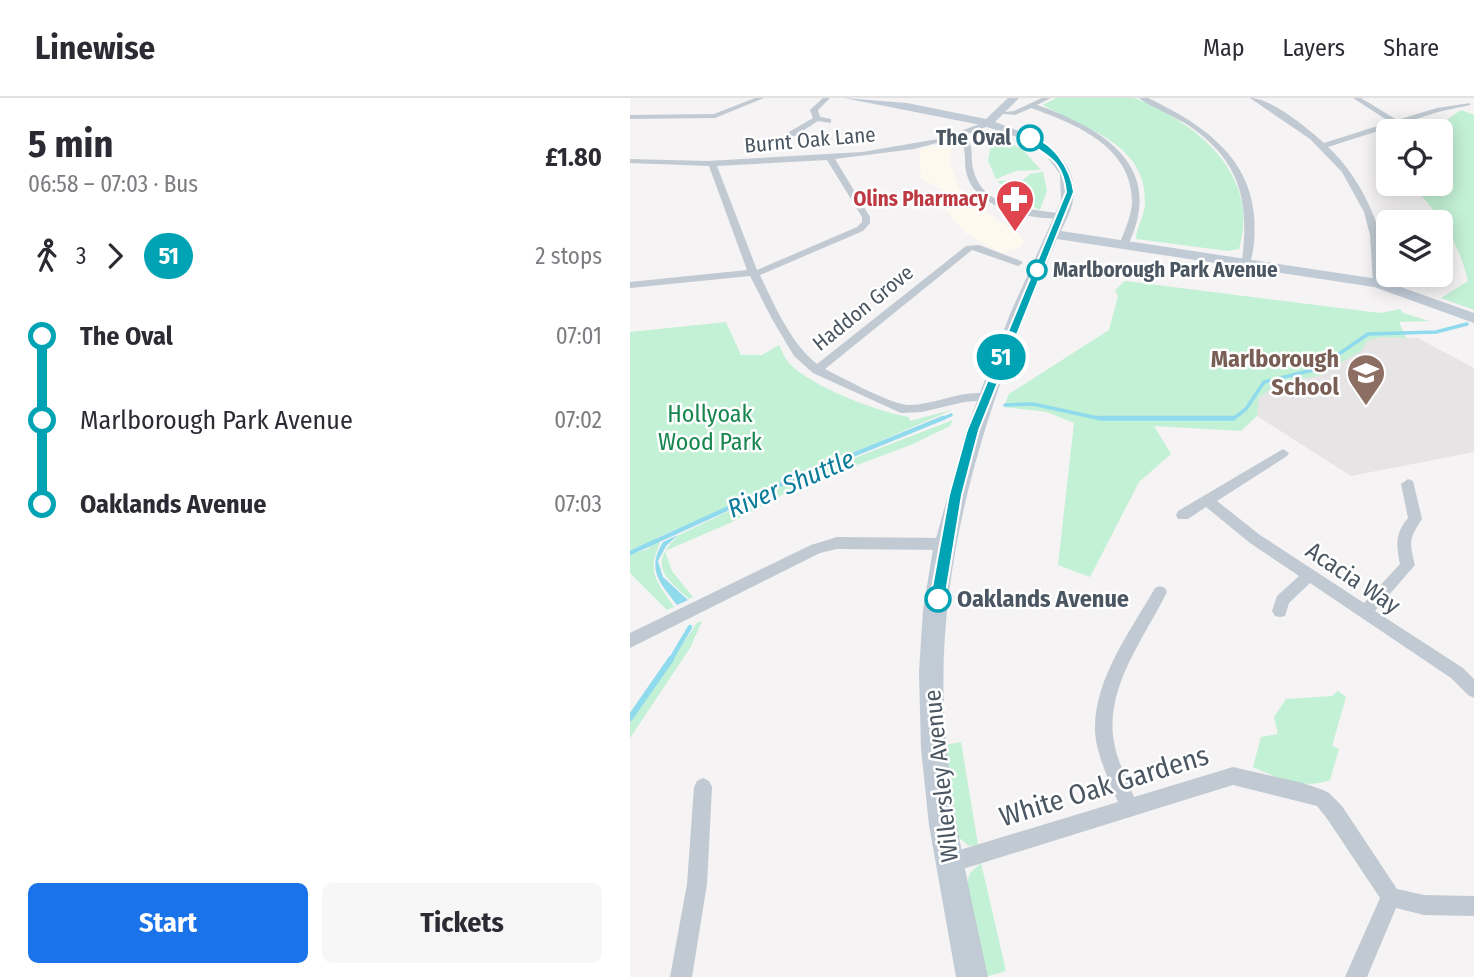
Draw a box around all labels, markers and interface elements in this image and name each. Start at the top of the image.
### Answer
text: Linewise [35,28,155,68]
text: Map [1203,34,1245,62]
text: Layers [1283,34,1345,62]
text: Share [1383,34,1439,62]
map controls [1376,119,1453,287]
button: locate [1376,119,1453,196]
text: 5 min [28,121,113,167]
street label: Burnt Oak Lane [743,121,877,159]
place label: The Oval [936,125,1011,151]
marker: The Oval [1017,125,1043,151]
text: £1.80 [545,142,602,173]
text: 06:58 – 07:03 · Bus [28,170,198,198]
pharmacy icon: Olins Pharmacy [994,178,1036,233]
place label: Olins Pharmacy [853,186,989,212]
button: layers [1376,210,1453,287]
icon: walk [28,237,66,275]
icon: forward [96,237,134,275]
text: 3 [76,242,86,270]
text: 51 [158,242,179,270]
text: 2 stops [535,242,602,270]
place label: Marlborough Park Avenue [1053,257,1278,283]
street label: Haddon Grove [807,260,919,356]
marker: Marlborough Park Avenue [1027,260,1047,280]
text: The Oval [80,321,173,352]
text: 07:01 [556,322,602,350]
line badge: 51 [970,334,1032,380]
text: 51 [991,343,1011,371]
place label: Marlborough School [1211,345,1339,401]
school or university icon: Marlborough School [1345,352,1387,407]
park label: Hollyoak Wood Park [658,400,763,456]
text: Marlborough Park Avenue [80,405,353,436]
text: 07:02 [554,406,602,434]
water label: River Shuttle [723,443,859,525]
text: Oaklands Avenue [80,489,266,520]
text: 07:03 [554,490,602,518]
street label: Acacia Way [1301,536,1406,620]
place label: Oaklands Avenue [957,585,1129,613]
marker: Oaklands Avenue [925,586,951,612]
street label: Willersley Avenue [918,688,964,864]
street label: White Oak Gardens [995,739,1213,833]
button: Start [28,883,308,963]
button: Tickets [322,883,602,963]

